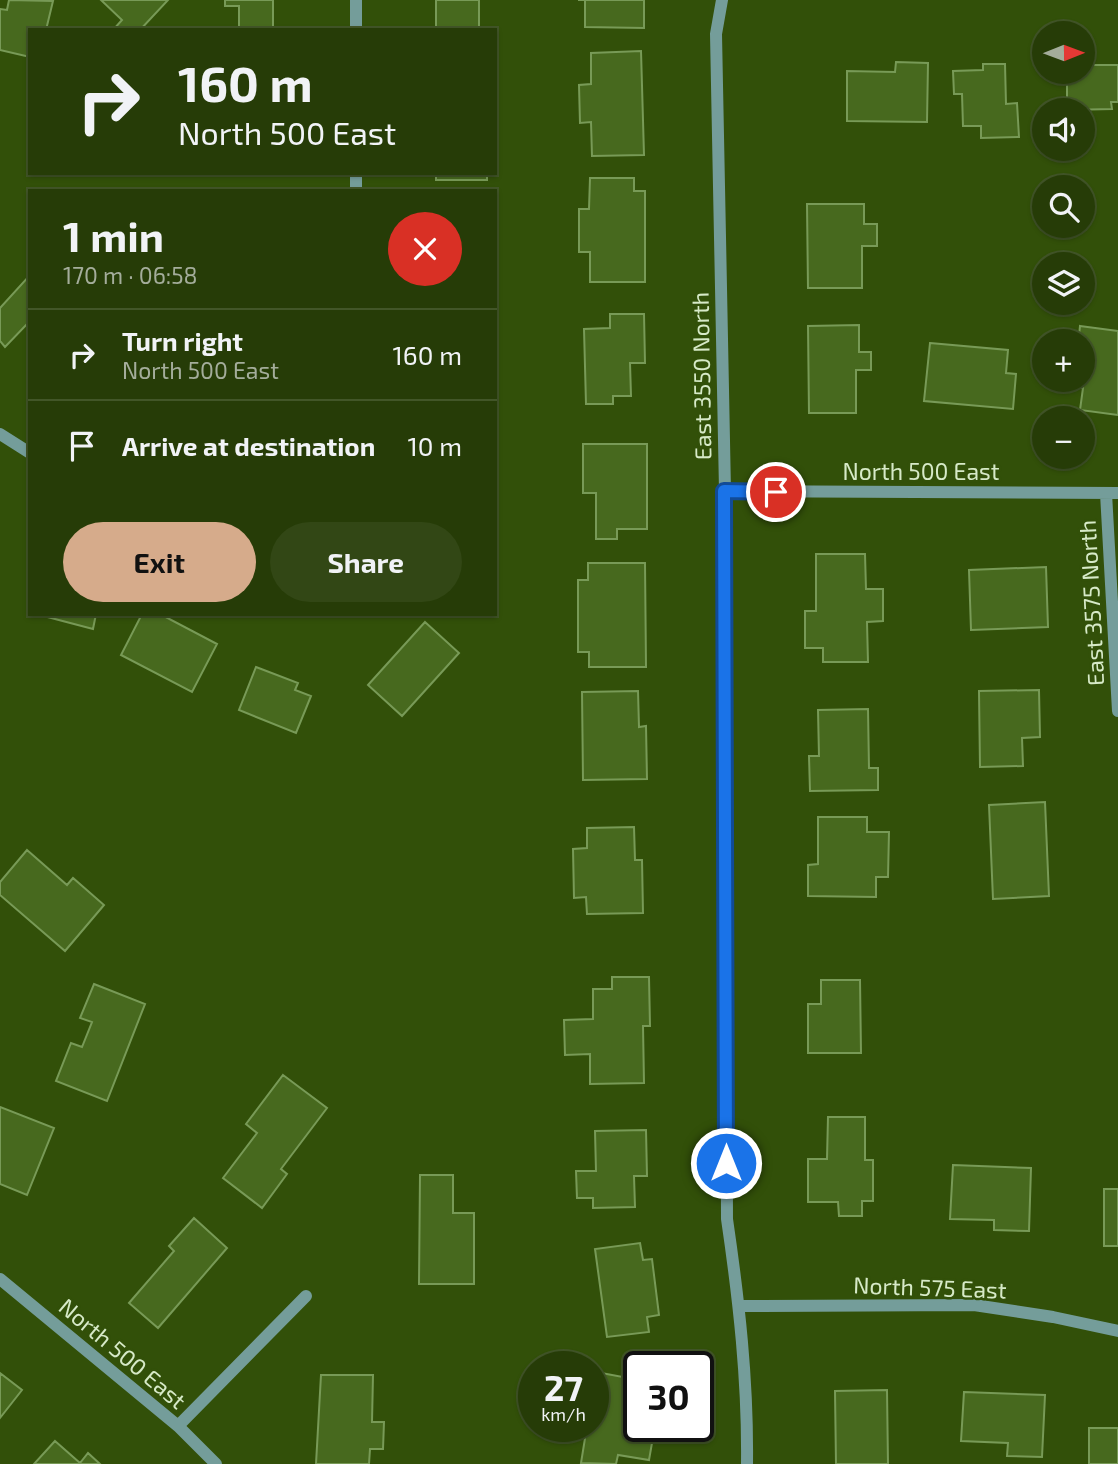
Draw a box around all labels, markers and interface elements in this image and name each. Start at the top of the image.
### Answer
north arrow [1032,21,1096,84]
map controls [1032,21,1095,469]
text: 160 m [178,53,313,112]
icon: right [63,56,154,147]
button: sound [1032,98,1095,161]
text: North 500 East [178,113,396,151]
button: search [1032,175,1095,238]
text: 1 min [63,210,164,260]
button: close [388,212,462,286]
button: layers [1032,252,1095,315]
text: 170 m · 06:58 [63,261,198,289]
street label: East 3550 North [686,292,716,460]
text: Turn right [122,325,243,356]
button: + [1032,329,1095,392]
icon: right [63,336,101,374]
text: 160 m [393,339,462,370]
text: North 500 East [122,356,279,384]
button: − [1032,406,1095,469]
icon: arrive [63,427,101,465]
text: Arrive at destination [122,430,375,461]
text: 10 m [407,430,462,461]
street label: North 500 East [843,457,1000,485]
pin [746,462,806,522]
icon: arrive [757,473,795,511]
street label: East 3575 North [1073,519,1109,687]
button: Exit [63,522,256,602]
button: Share [270,522,462,602]
position arrow [689,1126,763,1200]
street label: North 575 East [853,1270,1007,1304]
street label: North 500 East [54,1292,192,1414]
speed limit sign: 30 [623,1351,714,1442]
text: 27 [544,1366,583,1408]
text: km/h [541,1403,586,1425]

